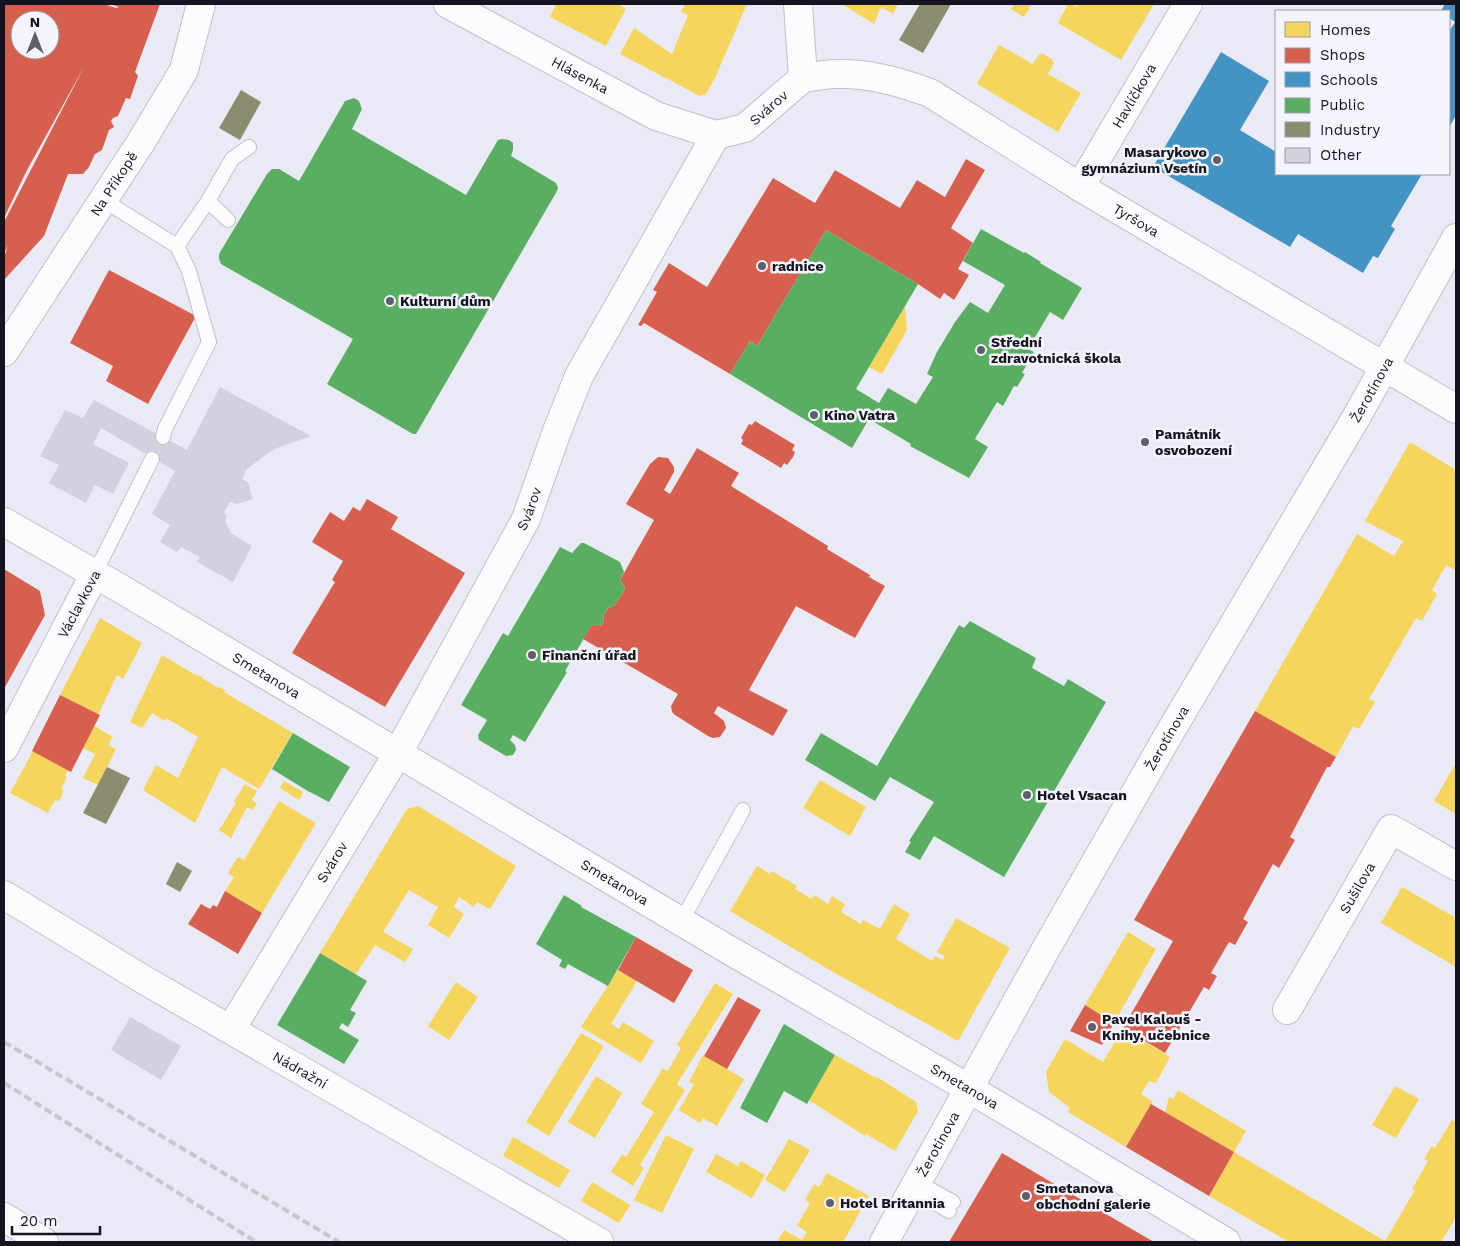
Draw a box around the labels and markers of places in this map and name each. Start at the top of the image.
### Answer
place label: Masarykovo gymnázium Vsetín [1081,144,1207,176]
marker: Masarykovo gymnázium Vsetín [1211,154,1223,166]
place label: radnice [772,258,824,274]
marker: radnice [756,260,768,272]
place label: Kulturní dům [400,293,491,309]
marker: Kulturní dům [384,295,396,307]
place label: Střední zdravotnická škola [991,334,1122,366]
marker: Střední zdravotnická škola [975,344,987,356]
place label: Kino Vatra [824,407,896,423]
marker: Kino Vatra [808,409,820,421]
place label: Památník osvobození [1155,426,1233,458]
marker: Památník osvobození [1139,436,1151,448]
place label: Finanční úřad [542,647,636,663]
marker: Finanční úřad [526,649,538,661]
place label: Hotel Vsacan [1037,787,1127,803]
marker: Hotel Vsacan [1021,789,1033,801]
place label: Pavel Kalouš - Knihy, učebnice [1102,1011,1210,1043]
marker: Pavel Kalouš - Knihy, učebnice [1086,1021,1098,1033]
place label: Smetanova obchodní galerie [1036,1180,1151,1212]
marker: Smetanova obchodní galerie [1020,1190,1032,1202]
place label: Hotel Britannia [840,1195,946,1211]
marker: Hotel Britannia [824,1197,836,1209]

